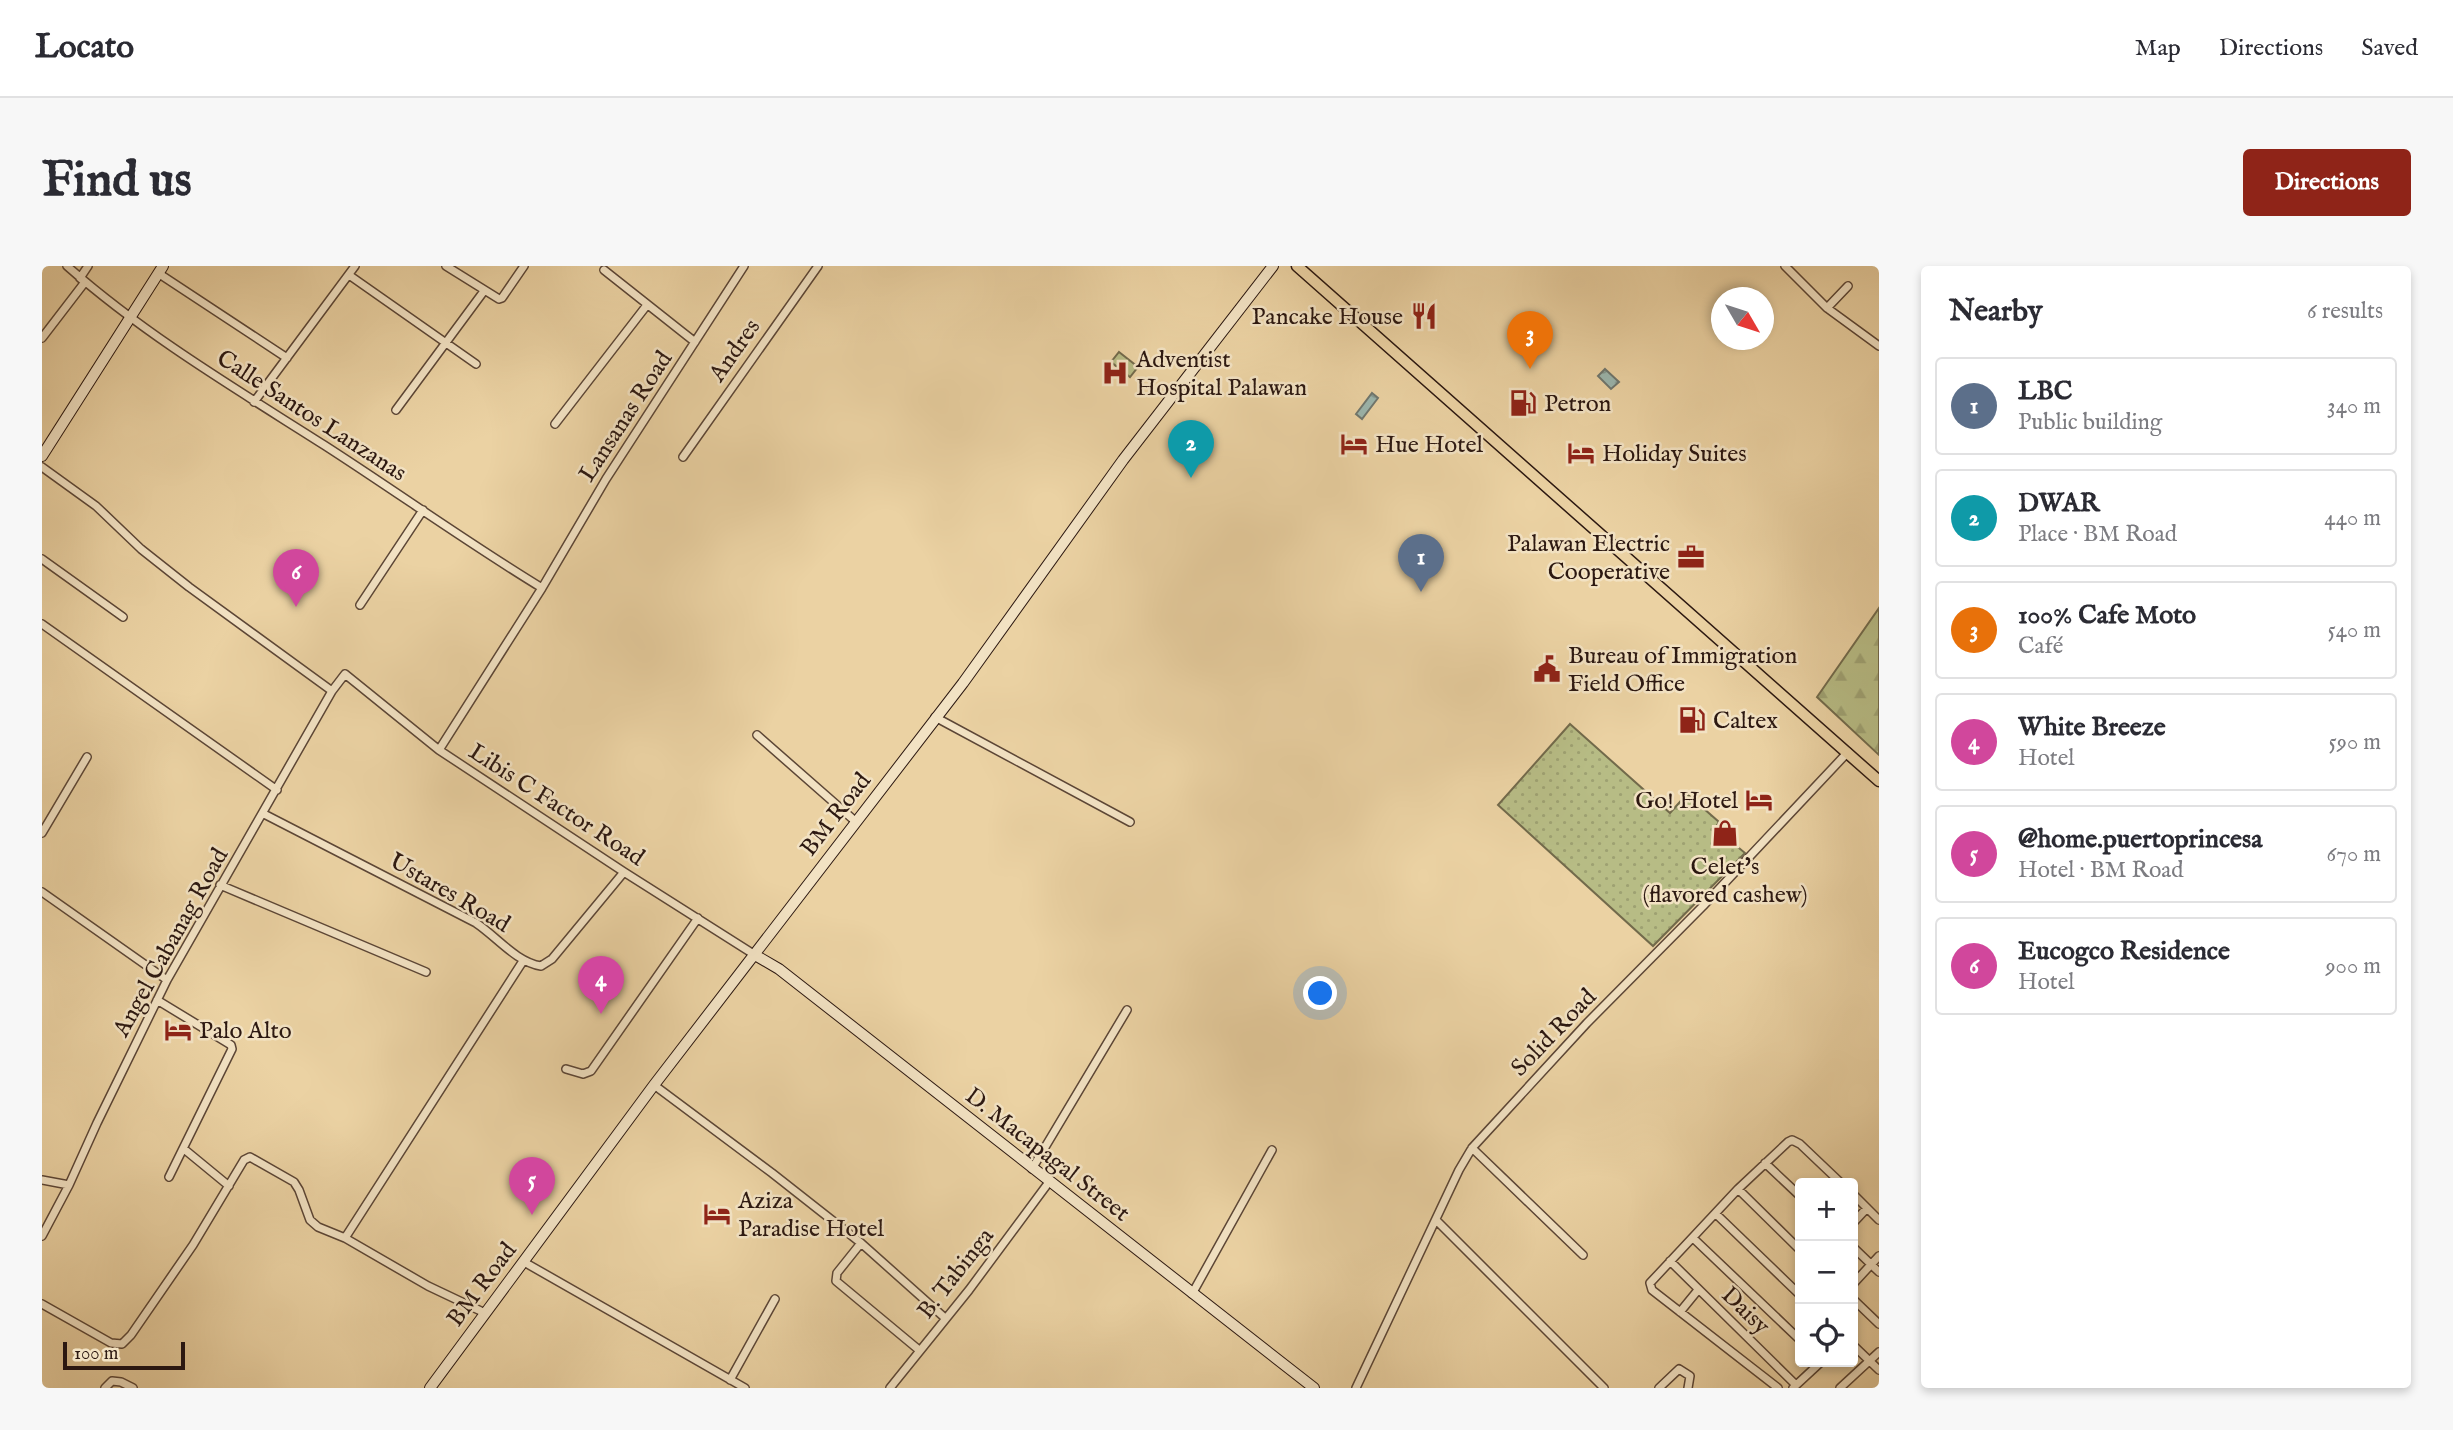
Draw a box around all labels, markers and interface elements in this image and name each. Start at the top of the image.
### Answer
text: Locato [35,27,134,69]
text: Map [2135,33,2181,64]
text: Directions [2219,33,2323,64]
text: Saved [2361,33,2418,64]
button: Directions [2243,149,2411,216]
text: Find us [42,151,192,213]
north arrow [1711,287,1774,350]
text: Nearby [1949,293,2042,331]
text: 6 results [2307,297,2383,326]
restaurant icon: Pancake House [1409,301,1439,331]
place label: Pancake House [1252,302,1403,333]
pin: 3 [1507,311,1553,369]
street label: Andres [702,313,768,389]
street label: Calle Santos Lanzanas [210,343,412,489]
street label: Lansanas Road [572,345,680,488]
place label: Adventist Hospital Palawan [1135,345,1307,404]
hospital icon: Adventist Hospital Palawan [1100,358,1130,388]
text: LBC [2018,375,2072,408]
fuel station icon: Petron [1508,388,1538,418]
place label: Petron [1544,389,1611,420]
text: 1 [1970,392,1978,421]
text: 340 m [2327,392,2381,421]
text: Public building [2018,408,2162,437]
pin: 2 [1168,420,1214,478]
hotel icon: Hue Hotel [1339,429,1369,459]
place label: Hue Hotel [1375,430,1483,461]
hotel icon: Holiday Suites [1566,438,1596,468]
place label: Holiday Suites [1602,439,1747,470]
text: DWAR [2018,487,2099,520]
text: 2 [1969,504,1979,533]
text: 440 m [2324,504,2381,533]
text: Place · BM Road [2018,520,2177,549]
place label: Palawan Electric Cooperative [1507,529,1670,588]
pin: 1 [1398,534,1444,592]
office icon: Palawan Electric Cooperative [1676,542,1706,572]
pin: 6 [273,549,319,607]
text: 100% Cafe Moto [2018,599,2196,632]
text: 3 [1970,616,1978,645]
text: 540 m [2327,616,2381,645]
text: Café [2018,632,2063,661]
place label: Bureau of Immigration Field Office [1568,641,1797,700]
public building icon: Bureau of Immigration Field Office [1532,654,1562,684]
fuel station icon: Caltex [1677,705,1707,735]
place label: Caltex [1713,706,1778,737]
text: White Breeze [2018,711,2166,744]
text: 4 [1968,728,1980,757]
text: 590 m [2329,728,2381,757]
street label: Libis C Factor Road [462,737,650,874]
text: Hotel [2018,744,2075,773]
street label: BM Road [794,767,879,863]
hotel icon: Go! Hotel [1744,785,1774,815]
place label: Go! Hotel [1635,786,1738,817]
shop icon: Celet's (flavored cashew) [1710,818,1740,848]
text: @home.puertoprincesa [2018,823,2262,856]
text: 5 [1970,840,1978,869]
text: 670 m [2326,840,2381,869]
street label: Angel Cabanag Road [106,843,236,1043]
street label: Ustares Road [383,846,515,940]
place label: Celet's (flavored cashew) [1642,852,1808,911]
text: Hotel · BM Road [2018,856,2184,885]
text: Eucogco Residence [2018,935,2230,968]
text: 6 [1969,952,1979,981]
text: 900 m [2326,952,2381,981]
pin: 4 [578,956,624,1014]
text: Hotel [2018,968,2075,997]
your location [1303,976,1337,1010]
street label: Solid Road [1505,982,1604,1083]
hotel icon: Palo Alto [163,1015,193,1045]
place label: Palo Alto [199,1016,292,1047]
street label: D. Macapagal Street [958,1081,1136,1229]
pin: 5 [509,1157,555,1215]
map controls [1795,1178,1858,1367]
button: + [1795,1178,1858,1241]
place label: Aziza Paradise Hotel [737,1186,885,1245]
hotel icon: Aziza Paradise Hotel [702,1199,732,1229]
street label: B. Tabinga [911,1221,1002,1326]
street label: BM Road [440,1236,524,1333]
button: − [1795,1241,1858,1304]
street label: Daisy [1714,1280,1776,1342]
button: locate [1795,1304,1858,1367]
scale bar [63,1339,186,1371]
text: 100 m [74,1342,118,1366]

